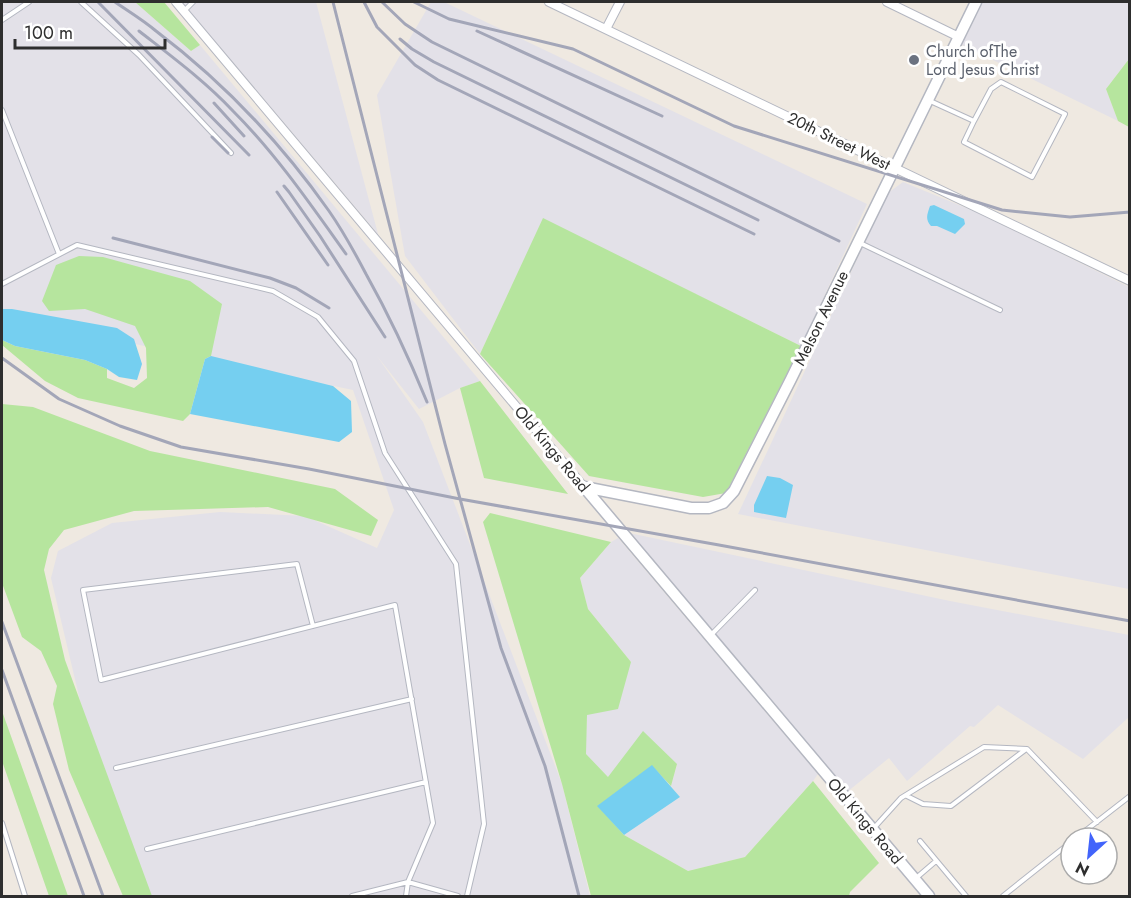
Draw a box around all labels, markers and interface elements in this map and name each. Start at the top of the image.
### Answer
scale bar [15,12,165,50]
text: 100 m [24,20,73,46]
place label: Church ofThe Lord Jesus Christ [926,40,1039,81]
marker: Church ofThe Lord Jesus Christ [907,53,921,67]
street label: 20th Street West [784,106,894,176]
street label: Melson Avenue [788,267,854,369]
street label: Old Kings Road [509,401,595,497]
street label: Old Kings Road [822,773,908,869]
north arrow [1059,826,1119,886]
text: N [1072,856,1093,882]

